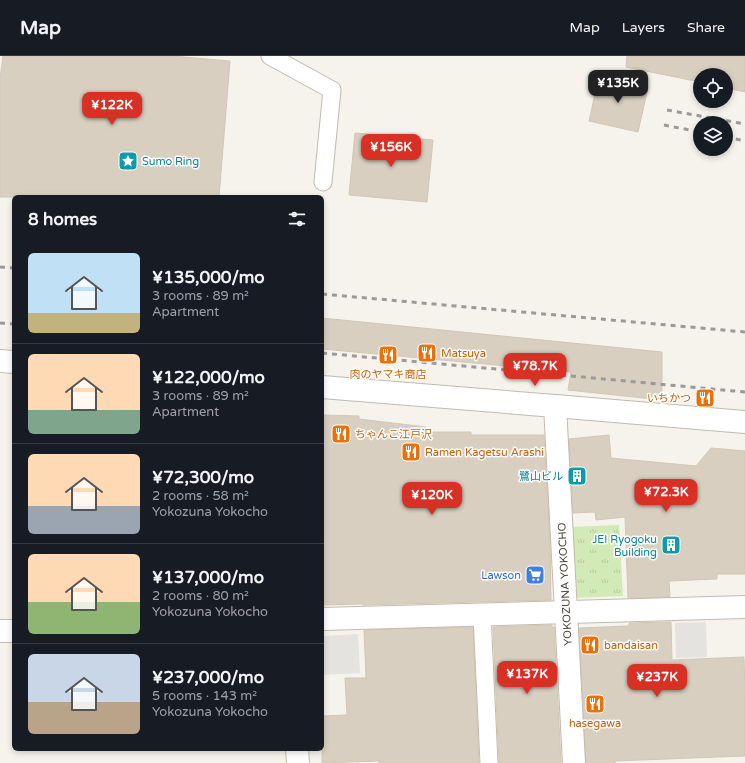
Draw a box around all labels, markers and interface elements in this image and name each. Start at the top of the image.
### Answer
text: Map [20,17,61,39]
text: Map [570,19,600,36]
text: Layers [622,19,665,36]
text: Share [687,19,725,36]
map controls [693,68,733,156]
button: locate [693,68,733,108]
pin: ¥135K [590,70,646,104]
text: ¥135K [597,75,639,91]
pin: ¥122K [84,92,140,126]
text: ¥122K [91,97,133,113]
button: layers [693,116,733,156]
pin: ¥156K [363,134,419,168]
text: ¥156K [370,139,412,155]
place icon: Sumo Ring [117,150,139,172]
place label: Sumo Ring [142,155,199,168]
icon: filters [286,208,308,230]
text: 8 homes [28,209,97,230]
text: ¥135,000/mo [152,267,265,288]
icon: home [60,269,108,317]
text: 3 rooms · 89 m² [152,288,249,304]
text: Apartment [152,304,219,320]
restaurant icon: Matsuya [416,342,438,364]
restaurant icon: 肉のヤマキ商店 [377,344,399,366]
place label: Matsuya [441,347,486,360]
pin: ¥78.7K [502,353,568,387]
text: ¥78.7K [512,358,558,374]
text: ¥122,000/mo [152,367,265,388]
place label: 肉のヤマキ商店 [350,368,427,381]
icon: home [60,370,108,418]
restaurant icon: いちかつ [694,387,716,409]
text: 3 rooms · 89 m² [152,388,249,404]
place label: いちかつ [647,392,691,405]
text: Apartment [152,404,219,420]
restaurant icon: ちゃんこ江戸沢 [330,423,352,445]
place label: ちゃんこ江戸沢 [355,428,432,441]
restaurant icon: Ramen Kagetsu Arashi [400,441,422,463]
place label: Ramen Kagetsu Arashi [425,446,544,459]
building icon: 鷺山ビル [566,465,588,487]
text: ¥72,300/mo [152,467,254,488]
icon: home [60,470,108,518]
place label: 鷺山ビル [519,470,563,483]
pin: ¥72.3K [633,479,699,513]
pin: ¥120K [404,482,460,516]
text: ¥72.3K [643,484,689,500]
text: ¥120K [411,487,453,503]
text: 2 rooms · 58 m² [152,488,249,504]
text: Yokozuna Yokocho [152,504,268,520]
street label: YOKOZUNA YOKOCHO [555,522,575,646]
place label: JEI Ryogoku Building [592,533,657,559]
building icon: JEI Ryogoku Building [660,534,682,556]
supermarket icon: Lawson [524,564,546,586]
text: ¥137,000/mo [152,567,264,588]
place label: Lawson [481,569,521,582]
icon: home [60,570,108,618]
text: 2 rooms · 80 m² [152,588,249,604]
text: Yokozuna Yokocho [152,604,268,620]
restaurant icon: bandaisan [579,634,601,656]
place label: bandaisan [604,639,658,652]
pin: ¥137K [499,661,555,695]
pin: ¥237K [629,664,685,698]
text: ¥137K [506,666,548,682]
text: ¥237,000/mo [152,667,264,688]
text: ¥237K [636,669,678,685]
icon: home [60,670,108,718]
text: 5 rooms · 143 m² [152,688,257,704]
restaurant icon: hasegawa [584,693,606,715]
text: Yokozuna Yokocho [152,704,268,720]
place label: hasegawa [569,717,621,730]

